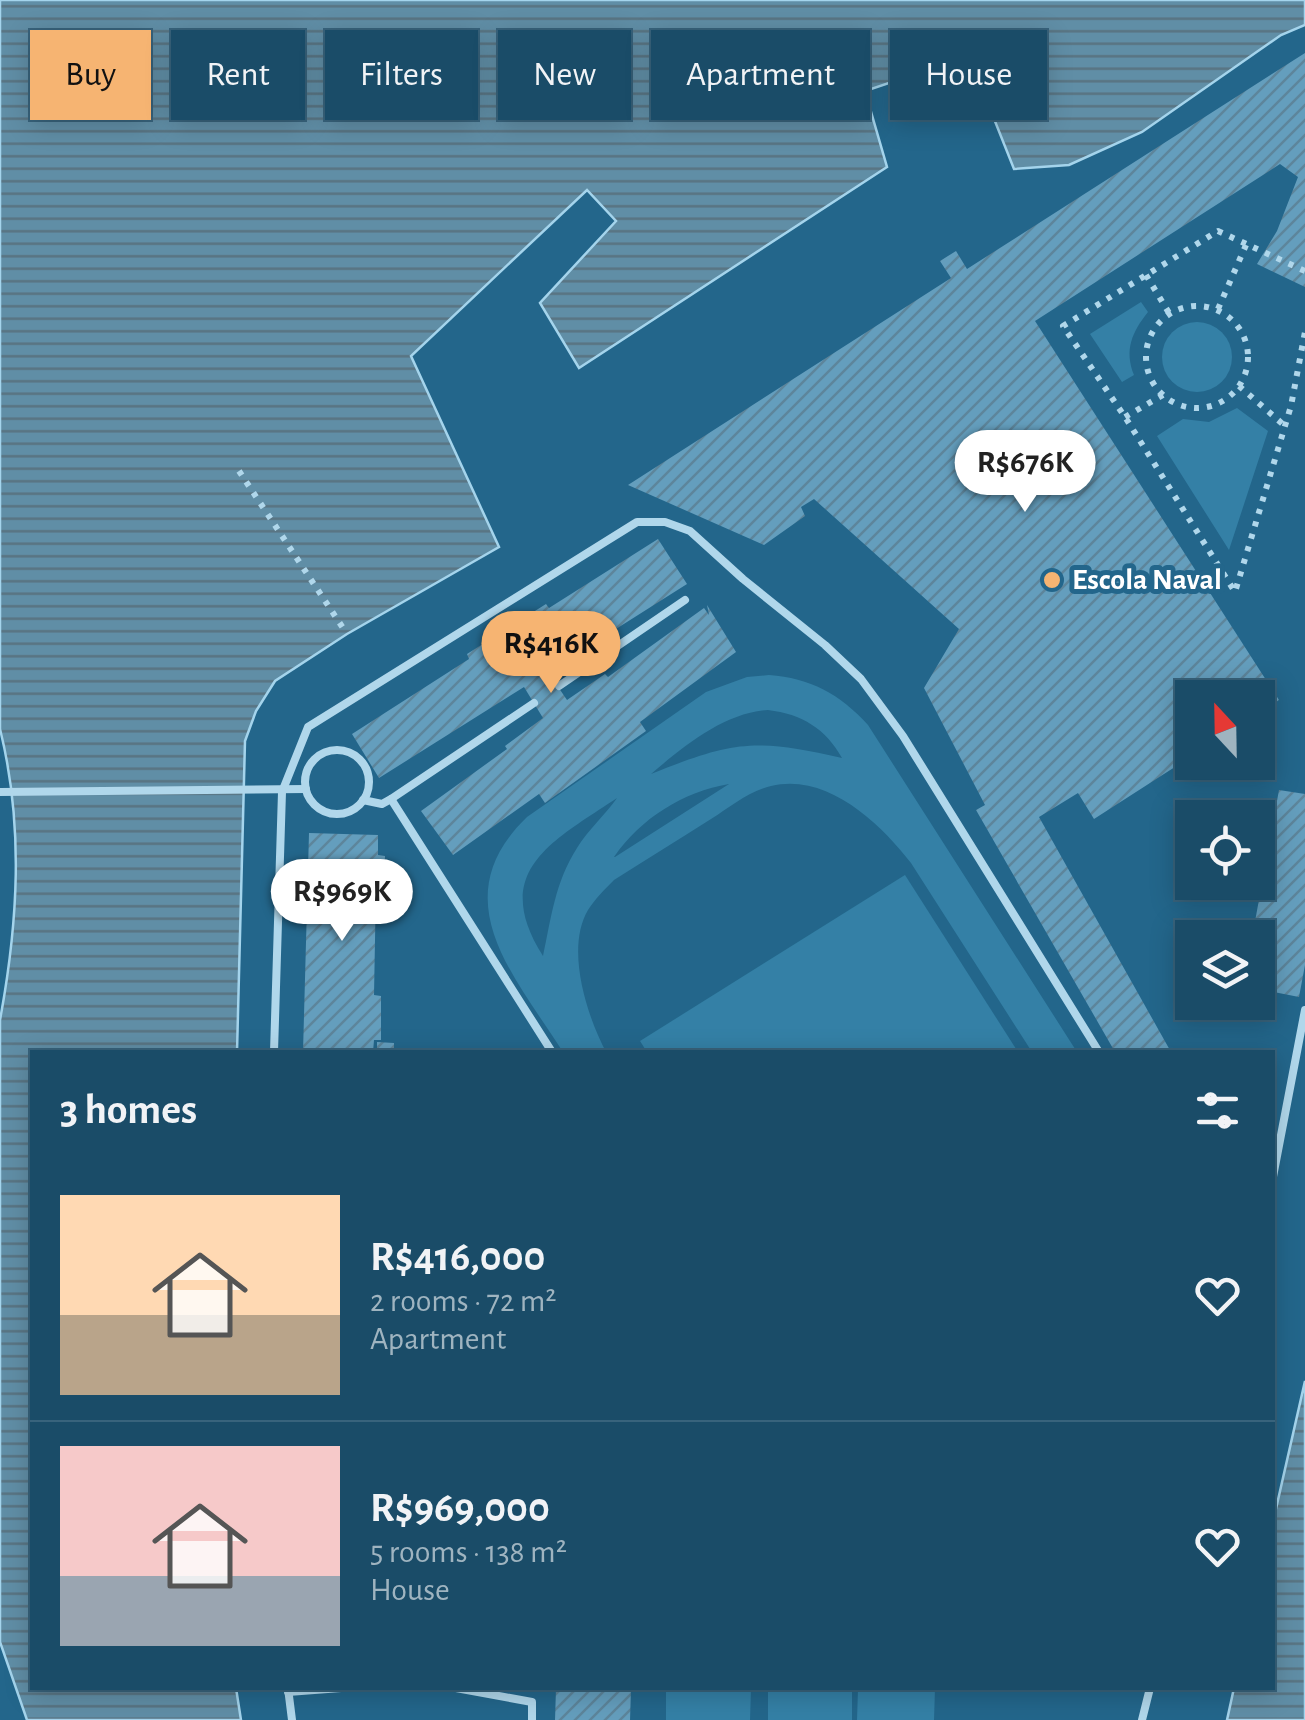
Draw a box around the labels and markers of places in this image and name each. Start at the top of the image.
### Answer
pin: R$676K [944,430,1106,515]
place label: Escola Naval [1072,565,1222,595]
marker: Escola Naval [1041,569,1063,591]
pin: R$416K [470,611,632,696]
pin: R$969K [261,859,423,944]

